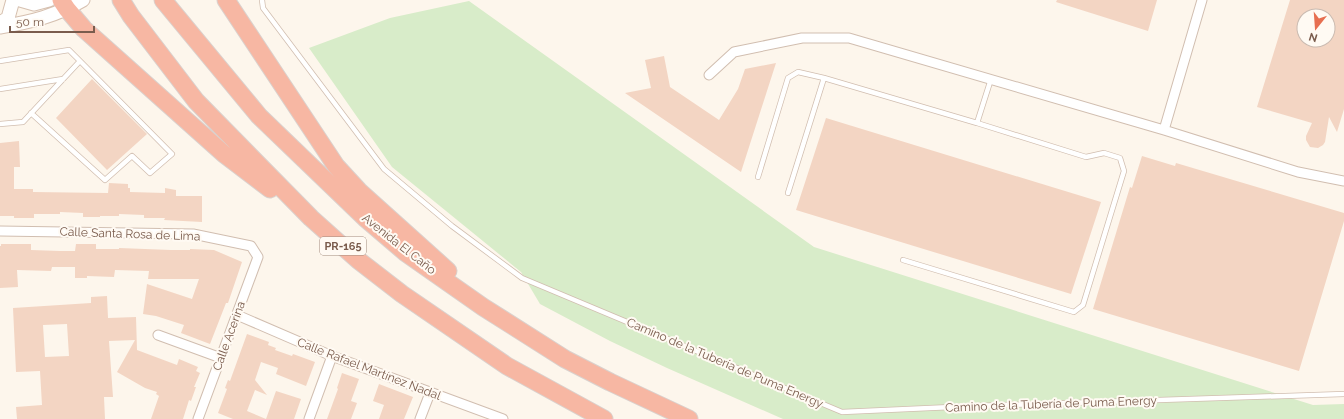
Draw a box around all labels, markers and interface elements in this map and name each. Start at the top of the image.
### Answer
scale bar [10,8,94,34]
north arrow [1296,8,1336,48]
text: 50 m [16,15,44,29]
text: N [1307,30,1319,45]
street label: Avenida El Caño [359,211,439,277]
street label: Calle Santa Rosa de Lima [59,225,201,243]
road number: PR-165 [320,237,366,255]
street label: Calle Acerina [210,299,248,373]
street label: Camino de la Tubería de Puma Energy [625,315,826,411]
street label: Calle Rafael Martínez Nadal [295,335,444,403]
street label: Camino de la Tubería de Puma Energy [945,393,1158,415]

